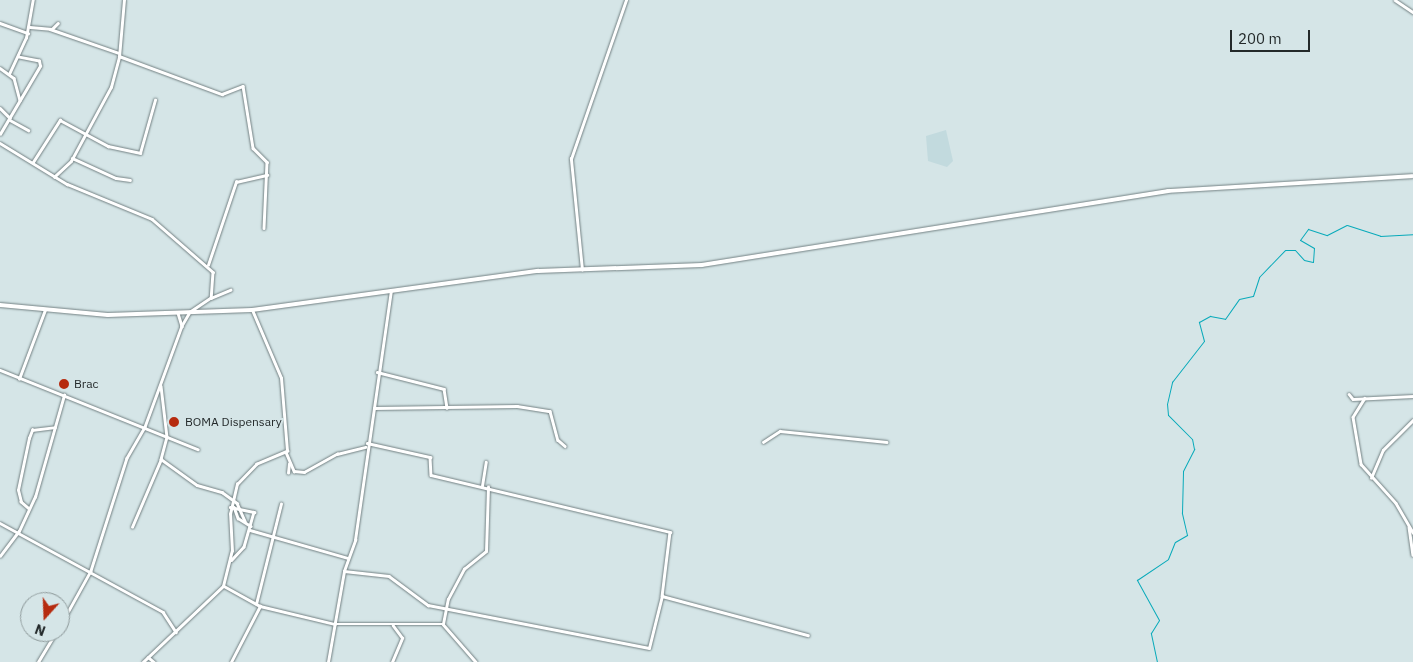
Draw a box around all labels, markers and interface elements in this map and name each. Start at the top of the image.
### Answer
scale bar [1233,20,1313,52]
text: 200 m [1238,29,1282,48]
place label: Brac [74,377,99,391]
marker: Brac [58,378,70,390]
marker: BOMA Dispensary [167,415,181,429]
place label: BOMA Dispensary [185,415,282,429]
north arrow [20,592,70,642]
text: N [32,620,48,640]

